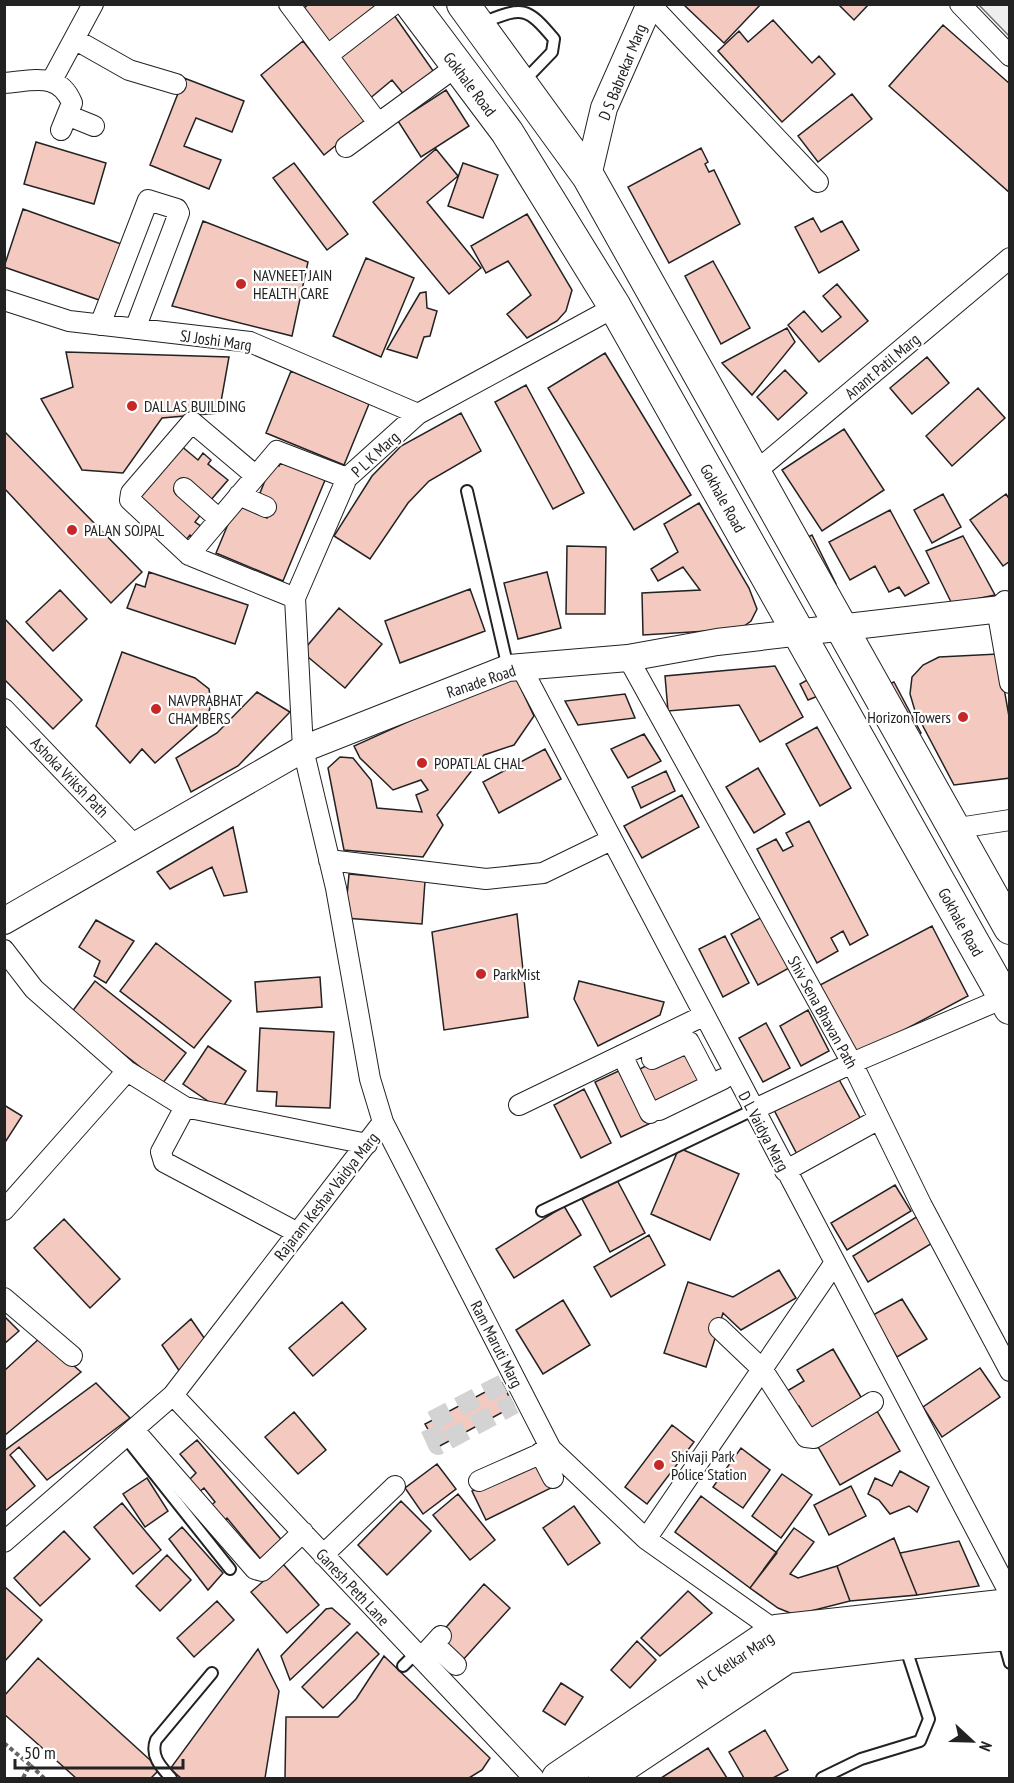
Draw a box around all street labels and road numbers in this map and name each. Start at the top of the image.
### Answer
street label: D S Babrekar Marg [594,21,650,123]
street label: Gokhale Road [439,48,501,120]
street label: SJ Joshi Marg [179,325,253,355]
street label: Anant Patil Marg [840,329,924,403]
street label: P L K Marg [347,427,403,481]
street label: Gokhale Road [696,460,750,536]
street label: Ranade Road [444,660,518,702]
street label: Ashoka Vriksh Path [27,733,113,821]
street label: Gokhale Road [934,884,988,960]
street label: Shiv Sena Bhavan Path [784,952,862,1072]
street label: D L Vaidya Marg [734,1087,794,1175]
street label: Rajaram Keshav Vaidya Marg [270,1128,382,1264]
street label: Ram Maruti Marg [467,1297,527,1391]
street label: Ganesh Peth Lane [312,1544,394,1630]
street label: N C Kelkar Marg [693,1627,777,1693]

